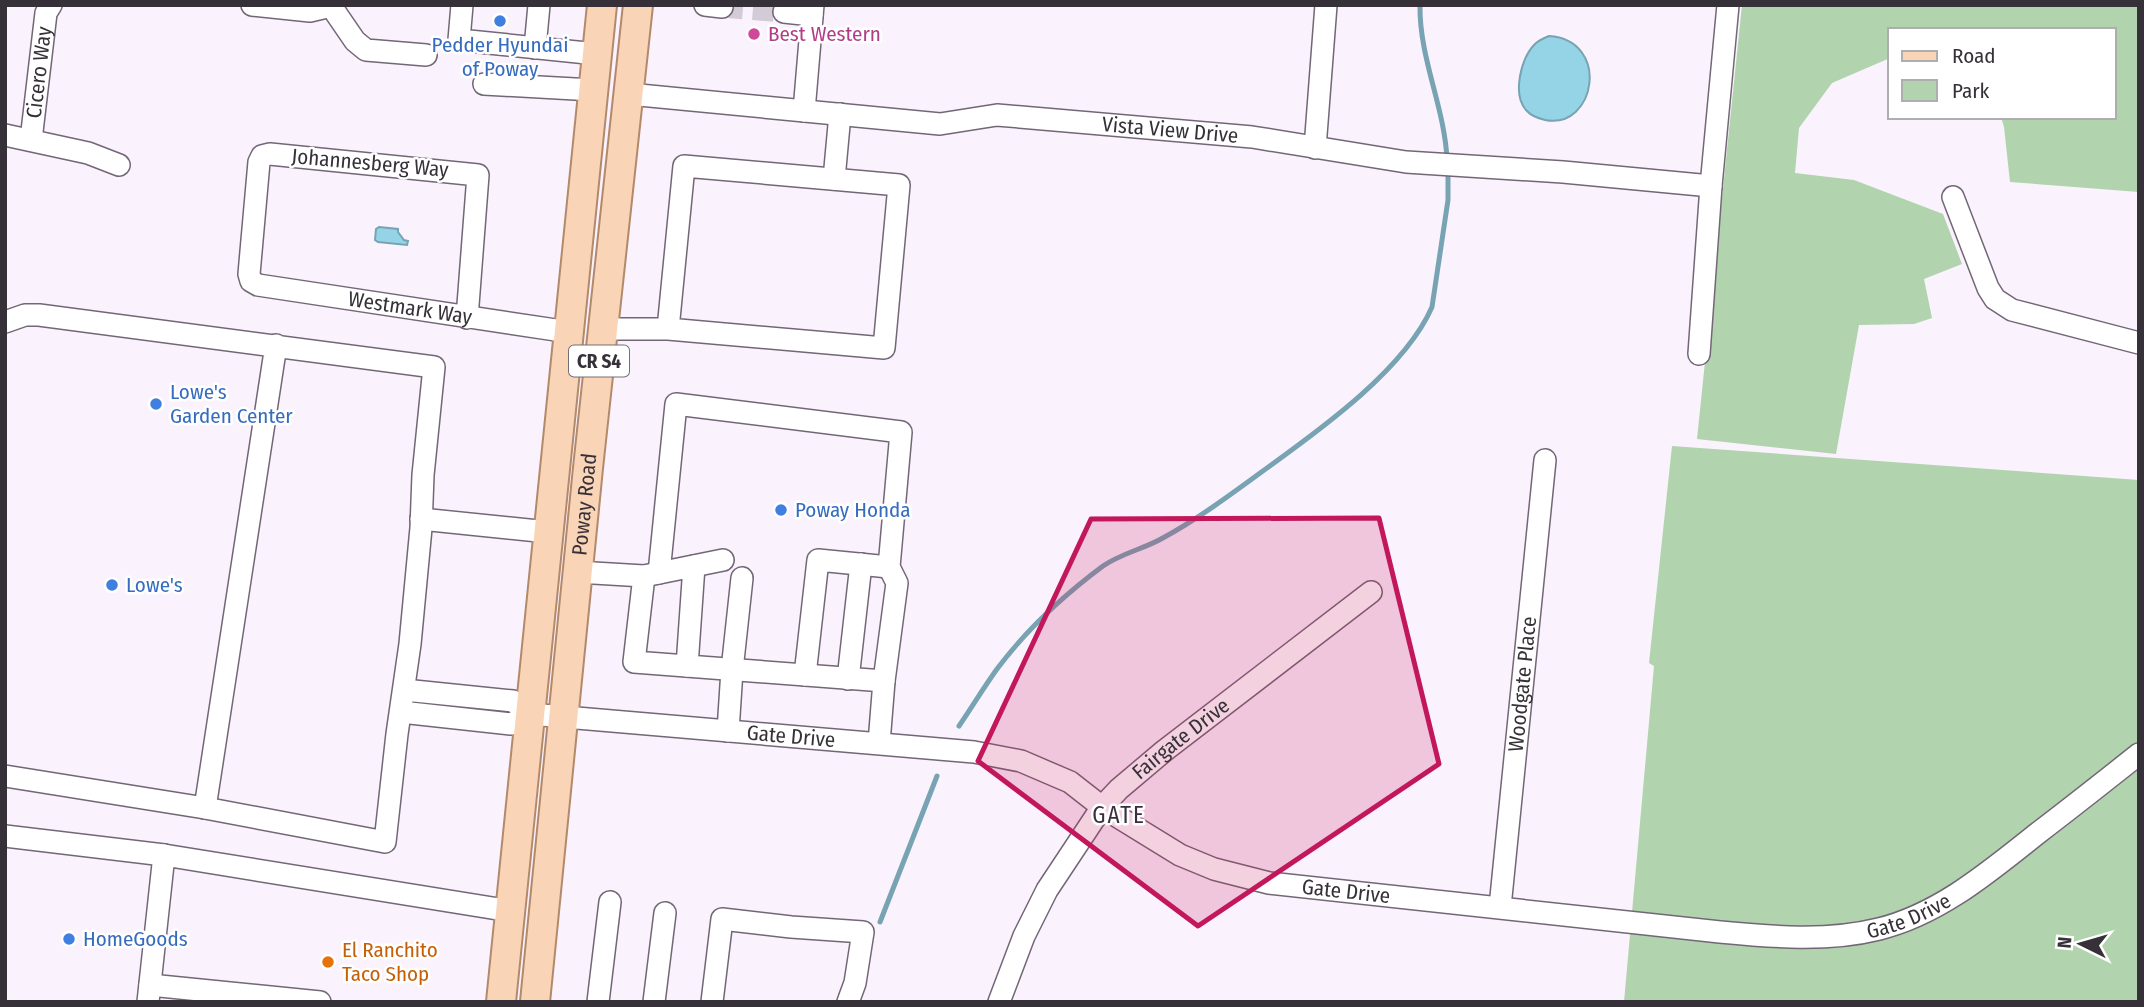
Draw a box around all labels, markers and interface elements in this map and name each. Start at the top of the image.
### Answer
marker: Pedder Hyundai of Poway [492,13,508,29]
place label: Best Western [768,21,881,47]
street label: Cicero Way [21,25,57,120]
marker: Best Western [746,26,762,42]
legend [1888,28,2116,119]
place label: Pedder Hyundai of Poway [432,32,568,82]
text: Road [1952,43,1996,69]
text: Park [1952,78,1990,104]
street label: Vista View Drive [1101,111,1239,149]
street label: Johannesberg Way [290,143,450,183]
street label: Westmark Way [346,286,474,330]
road number: CR S4 [569,346,629,376]
place label: Lowe's Garden Center [170,379,293,429]
marker: Lowe's Garden Center [148,396,164,412]
street label: Poway Road [566,452,603,557]
place label: Poway Honda [795,497,911,523]
marker: Poway Honda [773,502,789,518]
place label: Lowe's [126,572,183,598]
marker: Lowe's [104,577,120,593]
street label: Woodgate Place [1503,615,1542,753]
street label: Fairgate Drive [1127,692,1235,785]
street label: Gate Drive [746,720,836,753]
district label: GATE [1092,801,1146,829]
street label: Gate Drive [1301,874,1392,909]
street label: Gate Drive [1864,888,1955,944]
north arrow [2046,909,2116,979]
place label: HomeGoods [83,926,188,952]
marker: HomeGoods [61,931,77,947]
text: N [2053,936,2077,949]
place label: El Ranchito Taco Shop [342,937,438,987]
marker: El Ranchito Taco Shop [320,954,336,970]

